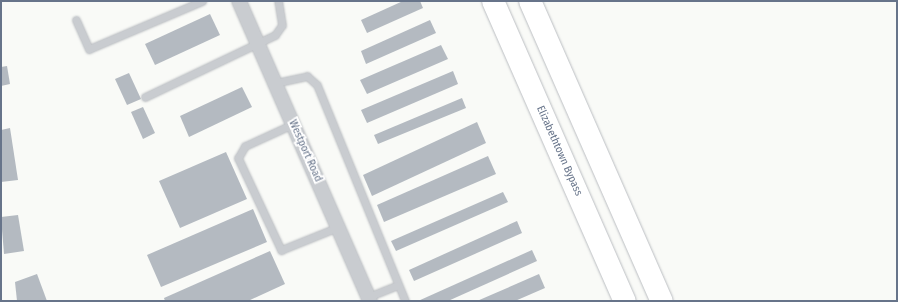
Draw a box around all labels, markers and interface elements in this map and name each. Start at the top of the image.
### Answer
street label: Elizabethtown Bypass [533,104,585,198]
street label: Westport Road [285,118,325,184]

